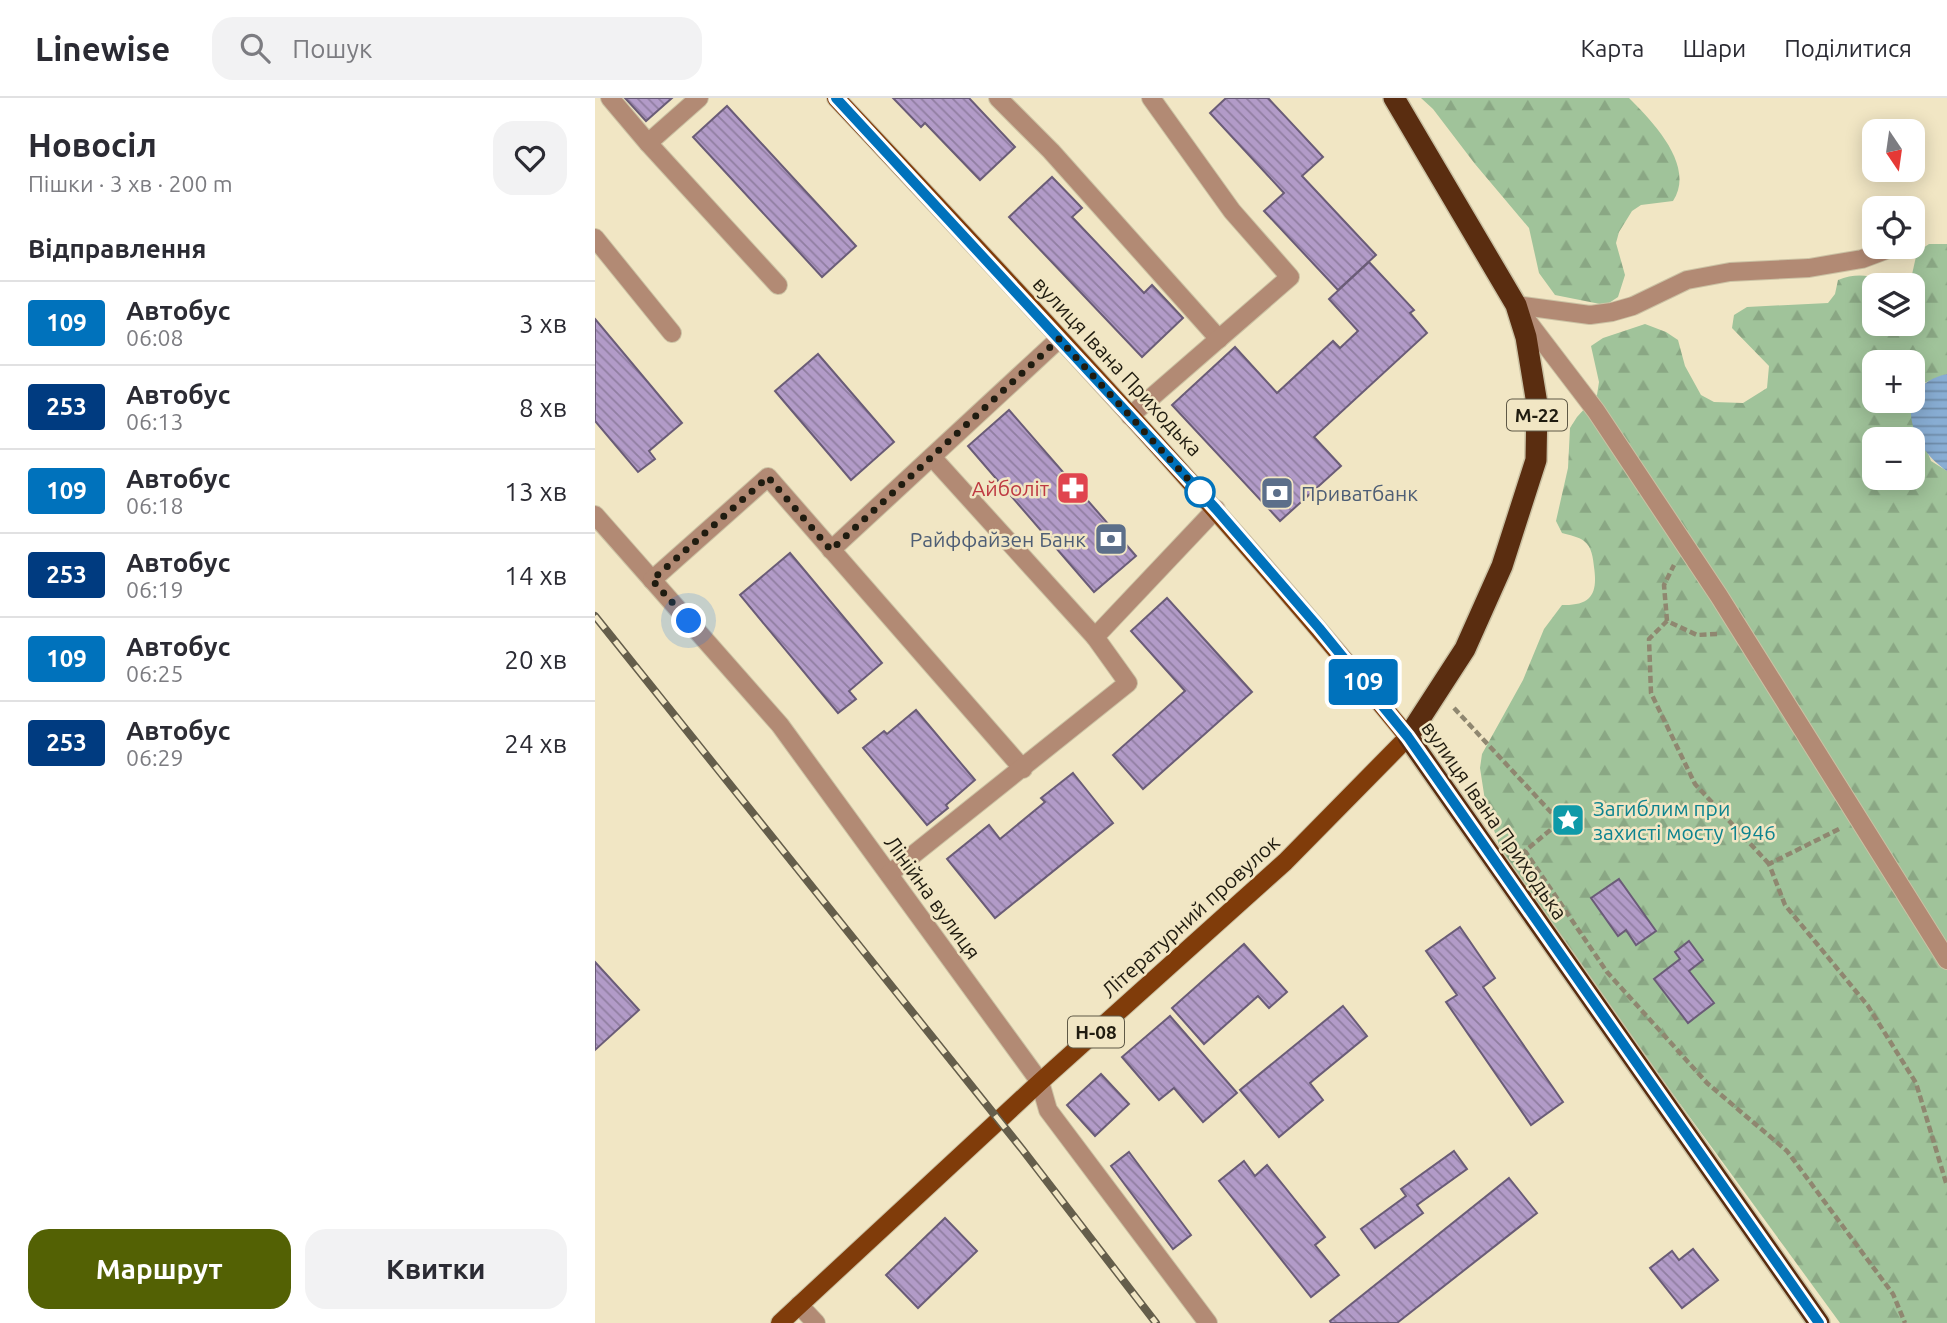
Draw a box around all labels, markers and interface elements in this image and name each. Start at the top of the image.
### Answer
search box [212,17,702,80]
icon: search [236,29,274,67]
text: Linewise [35,30,170,67]
text: Пошук [292,34,372,63]
text: Карта [1580,35,1644,62]
text: Шари [1682,35,1746,62]
text: Поділитися [1784,35,1912,62]
north arrow [1862,119,1925,182]
map controls [1862,119,1925,490]
button: heart [493,121,567,195]
text: Новосіл [28,126,157,163]
text: Пішки · 3 хв · 200 m [28,171,233,196]
button: locate [1862,196,1925,259]
text: Відправлення [28,234,206,263]
street label: вулиця Івана Приходька [1029,271,1207,461]
button: layers [1862,273,1925,336]
text: Автобус [126,296,230,325]
text: 109 [46,309,87,336]
text: 3 хв [519,309,567,338]
text: 06:08 [126,325,184,350]
button: + [1862,350,1925,413]
text: Автобус [126,380,230,409]
text: 253 [46,393,87,420]
text: 8 хв [519,393,567,422]
road number: М-22 [1507,400,1567,430]
text: 06:13 [126,409,184,434]
button: − [1862,427,1925,490]
text: Автобус [126,464,230,493]
pharmacy icon: Айболіт [1054,469,1092,507]
bank icon: Приватбанк [1258,474,1296,512]
place label: Айболіт [972,476,1050,500]
text: 109 [46,477,87,504]
text: 13 хв [504,477,567,506]
unlabelled marker [1185,477,1215,507]
place label: Приватбанк [1301,481,1418,505]
text: 06:18 [126,493,184,518]
bank icon: Райффайзен Банк [1092,520,1130,558]
place label: Райффайзен Банк [910,527,1086,551]
text: Автобус [126,548,230,577]
text: 253 [46,561,87,588]
text: 14 хв [504,561,567,590]
text: 06:19 [126,577,184,602]
your location [671,603,706,638]
text: Автобус [126,632,230,661]
text: 109 [46,645,87,672]
text: 20 хв [504,645,567,674]
line badge: 109 [1323,659,1403,705]
text: 06:25 [126,661,184,686]
text: 109 [1343,668,1383,695]
text: Автобус [126,716,230,745]
street label: вулиця Івана Приходька [1417,716,1573,924]
text: 253 [46,729,87,756]
text: 24 хв [504,729,567,758]
text: 06:29 [126,745,184,770]
place label: Загиблим при захисті мосту 1946 [1593,796,1776,844]
place icon: Загиблим при захисті мосту 1946 [1549,801,1587,839]
street label: Літературний провулок [1096,830,1284,1002]
street label: Лінійна вулиця [880,831,986,963]
road number: Н-08 [1068,1016,1124,1048]
button: Маршрут [28,1229,291,1309]
button: Квитки [305,1229,567,1309]

